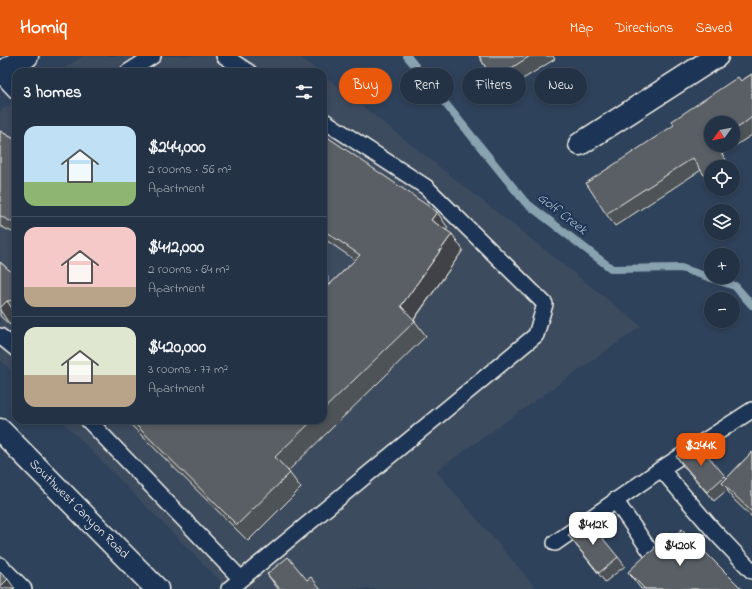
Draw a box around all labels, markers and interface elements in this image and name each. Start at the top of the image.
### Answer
text: Homiq [20,15,67,42]
text: Map [570,18,593,39]
text: Directions [615,18,673,39]
text: Saved [695,18,732,39]
chip: Buy [339,68,392,104]
chip: Rent [400,68,454,104]
chip: Filters [462,68,526,104]
chip: New [534,68,587,104]
text: 3 homes [24,80,82,105]
icon: filters [293,81,315,103]
north arrow [704,116,740,152]
map controls [704,116,740,328]
text: $244,000 [148,135,206,160]
icon: home [56,142,104,190]
text: 2 rooms · 56 m² [148,160,232,179]
button: locate [704,160,740,196]
text: Apartment [148,179,205,198]
water label: Golf Creek [532,188,592,241]
button: layers [704,204,740,240]
text: $412,000 [148,235,204,260]
icon: home [56,243,104,291]
button: + [704,248,740,284]
text: 2 rooms · 64 m² [148,260,230,279]
text: Apartment [148,279,205,298]
button: − [704,292,740,328]
text: $420,000 [148,335,206,360]
icon: home [56,343,104,391]
text: 3 rooms · 77 m² [148,360,228,379]
text: Apartment [148,379,205,398]
pin: $244K [673,433,729,467]
text: $244K [685,436,717,455]
street label: Southwest Canyon Road [24,455,134,564]
pin: $412K [565,512,621,546]
text: $412K [578,515,608,534]
pin: $420K [652,533,708,567]
text: $420K [664,536,696,555]

